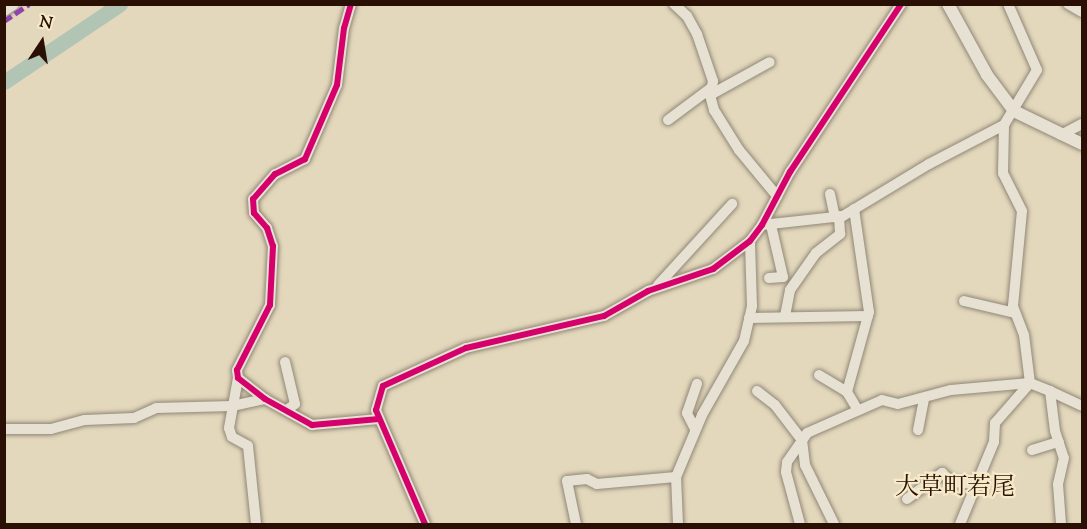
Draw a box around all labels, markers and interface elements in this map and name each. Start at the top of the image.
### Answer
text: N [37,11,54,36]
north arrow [12,12,72,72]
district label: 大草町若尾 [895,475,1015,503]

